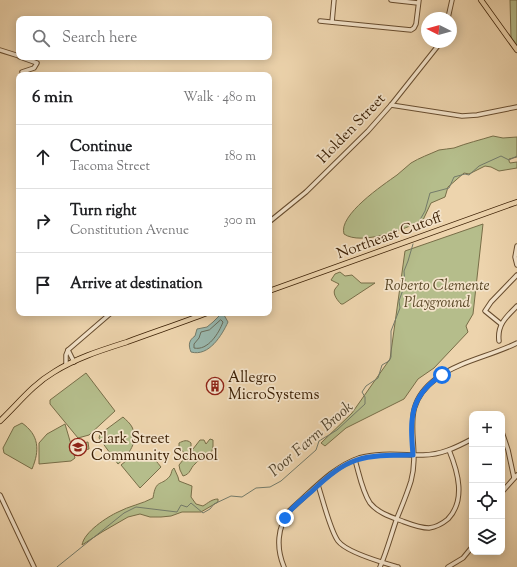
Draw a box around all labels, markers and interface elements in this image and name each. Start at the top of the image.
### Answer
north arrow [421,12,457,48]
search box [16,16,272,60]
icon: search [30,27,52,49]
text: Search here [62,28,137,49]
text: 6 min [32,86,73,110]
text: Walk · 480 m [183,89,256,107]
street label: Holden Street [313,89,391,169]
text: Continue [70,137,132,158]
icon: ahead [32,146,54,168]
text: 180 m [225,148,256,166]
text: Tacoma Street [70,158,150,176]
text: Turn right [70,201,136,222]
street label: Northeast Cutoff [334,207,446,265]
icon: right [32,210,54,232]
text: 300 m [224,212,256,230]
text: Constitution Avenue [70,222,189,240]
icon: arrive [32,274,54,296]
text: Arrive at destination [70,274,203,295]
park label: Roberto Clemente Playground [384,276,490,314]
route start [433,366,451,384]
place label: Allegro MicroSystems [228,368,319,406]
building icon: Allegro MicroSystems [205,376,225,396]
water label: Poor Farm Brook [264,397,359,483]
map controls [469,411,505,555]
button: + [469,411,505,447]
place label: Clark Street Community School [91,429,218,467]
school or university icon: Clark Street Community School [68,437,88,457]
button: − [469,447,505,483]
button: locate [469,483,505,519]
route end [276,509,294,527]
button: layers [469,519,505,555]

